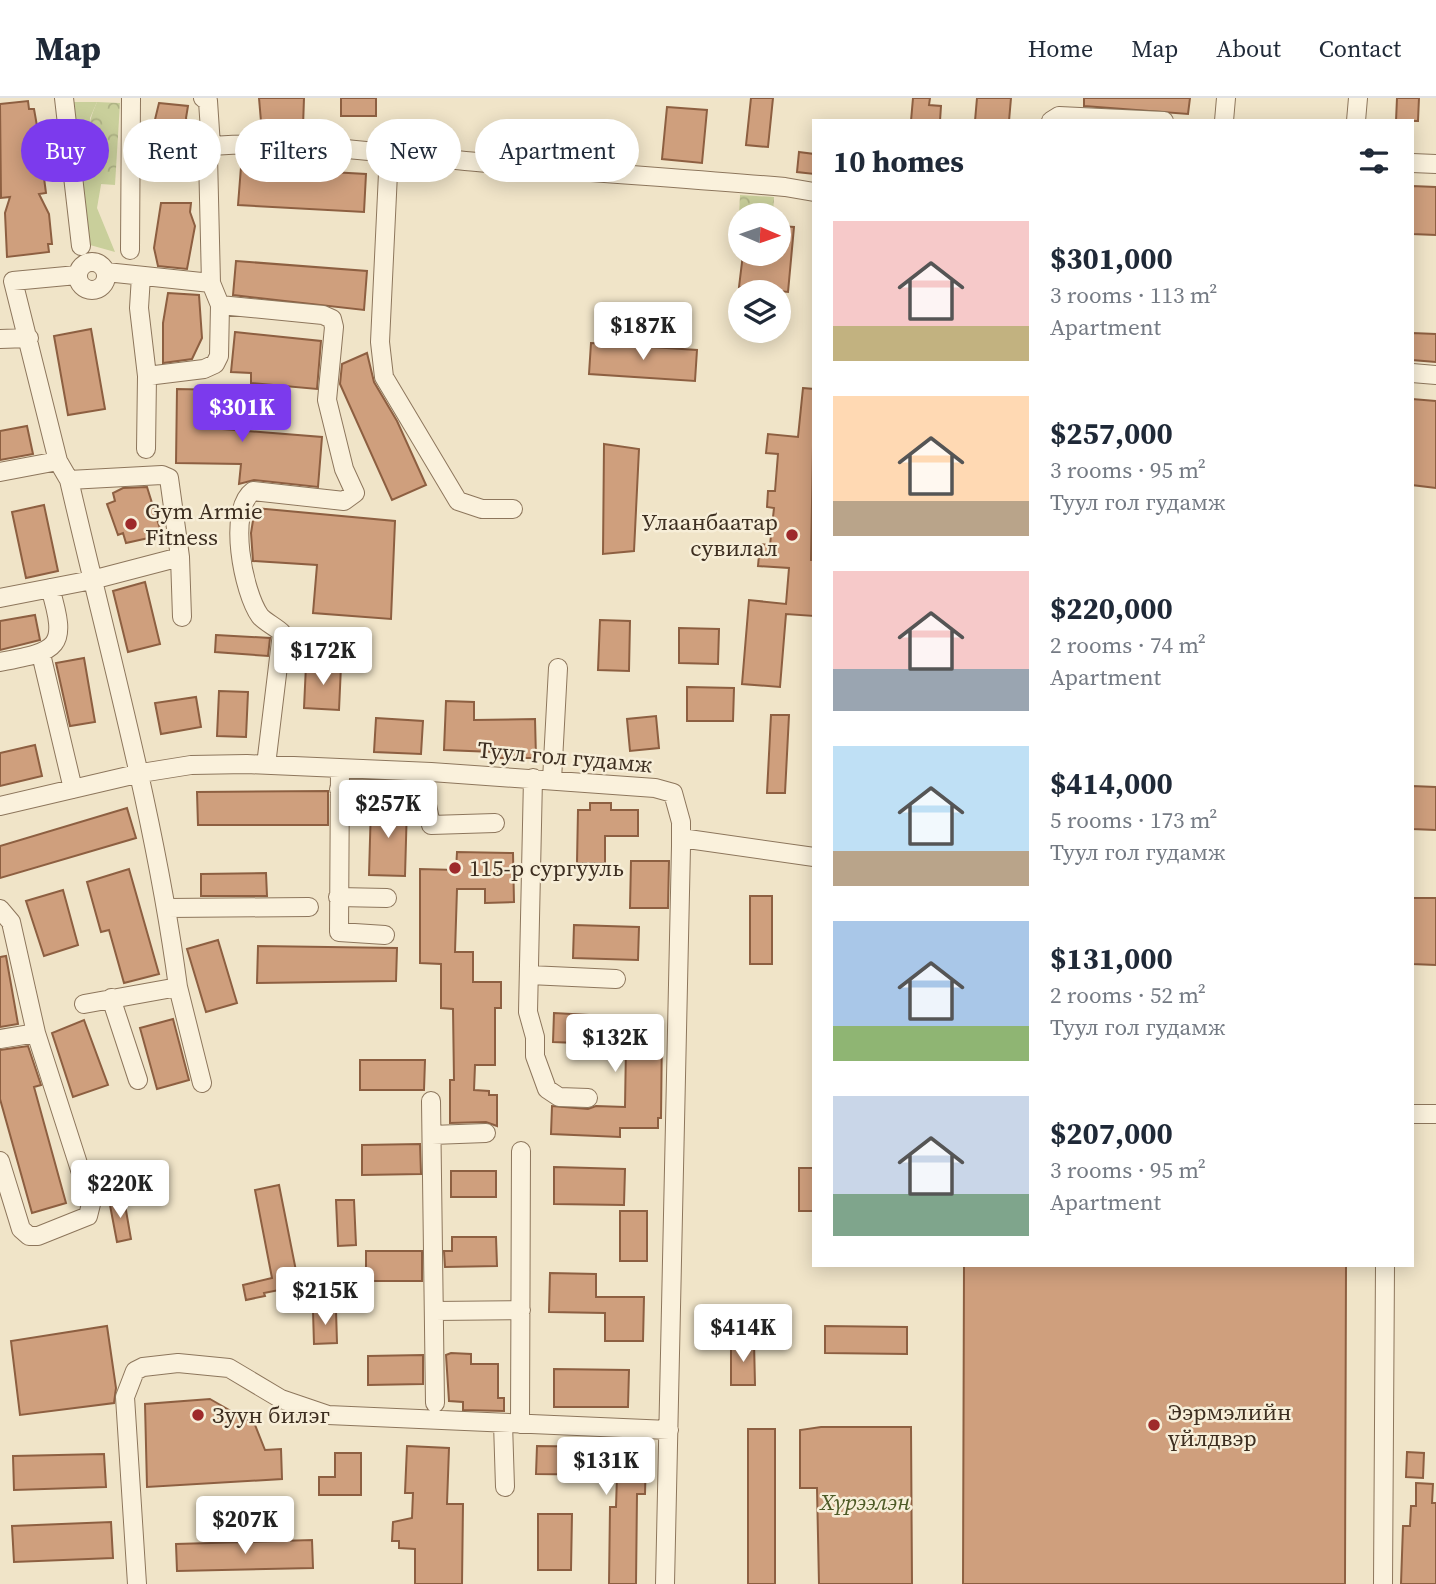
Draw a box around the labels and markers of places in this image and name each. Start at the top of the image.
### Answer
pin: $187K [594,302,692,362]
pin: $301K [193,384,291,444]
place label: Gym Armie Fitness [145,495,263,553]
place label: Улаанбаатар сувилал [642,506,778,564]
marker: Gym Armie Fitness [123,516,139,532]
marker: Улаанбаатар сувилал [784,527,800,543]
pin: $172K [274,628,372,687]
pin: $257K [339,780,437,840]
place label: 115-р сургууль [469,852,624,884]
marker: 115-р сургууль [447,860,463,876]
pin: $132K [566,1014,664,1074]
pin: $220K [71,1160,169,1220]
pin: $215K [276,1268,374,1327]
pin: $414K [694,1304,792,1364]
place label: Ээрмэлийн үйлдвэр [1168,1396,1292,1454]
place label: Зуун билэг [212,1399,330,1431]
marker: Зуун билэг [190,1407,206,1423]
marker: Ээрмэлийн үйлдвэр [1146,1417,1162,1433]
pin: $131K [557,1438,655,1497]
pin: $207K [196,1496,294,1556]

